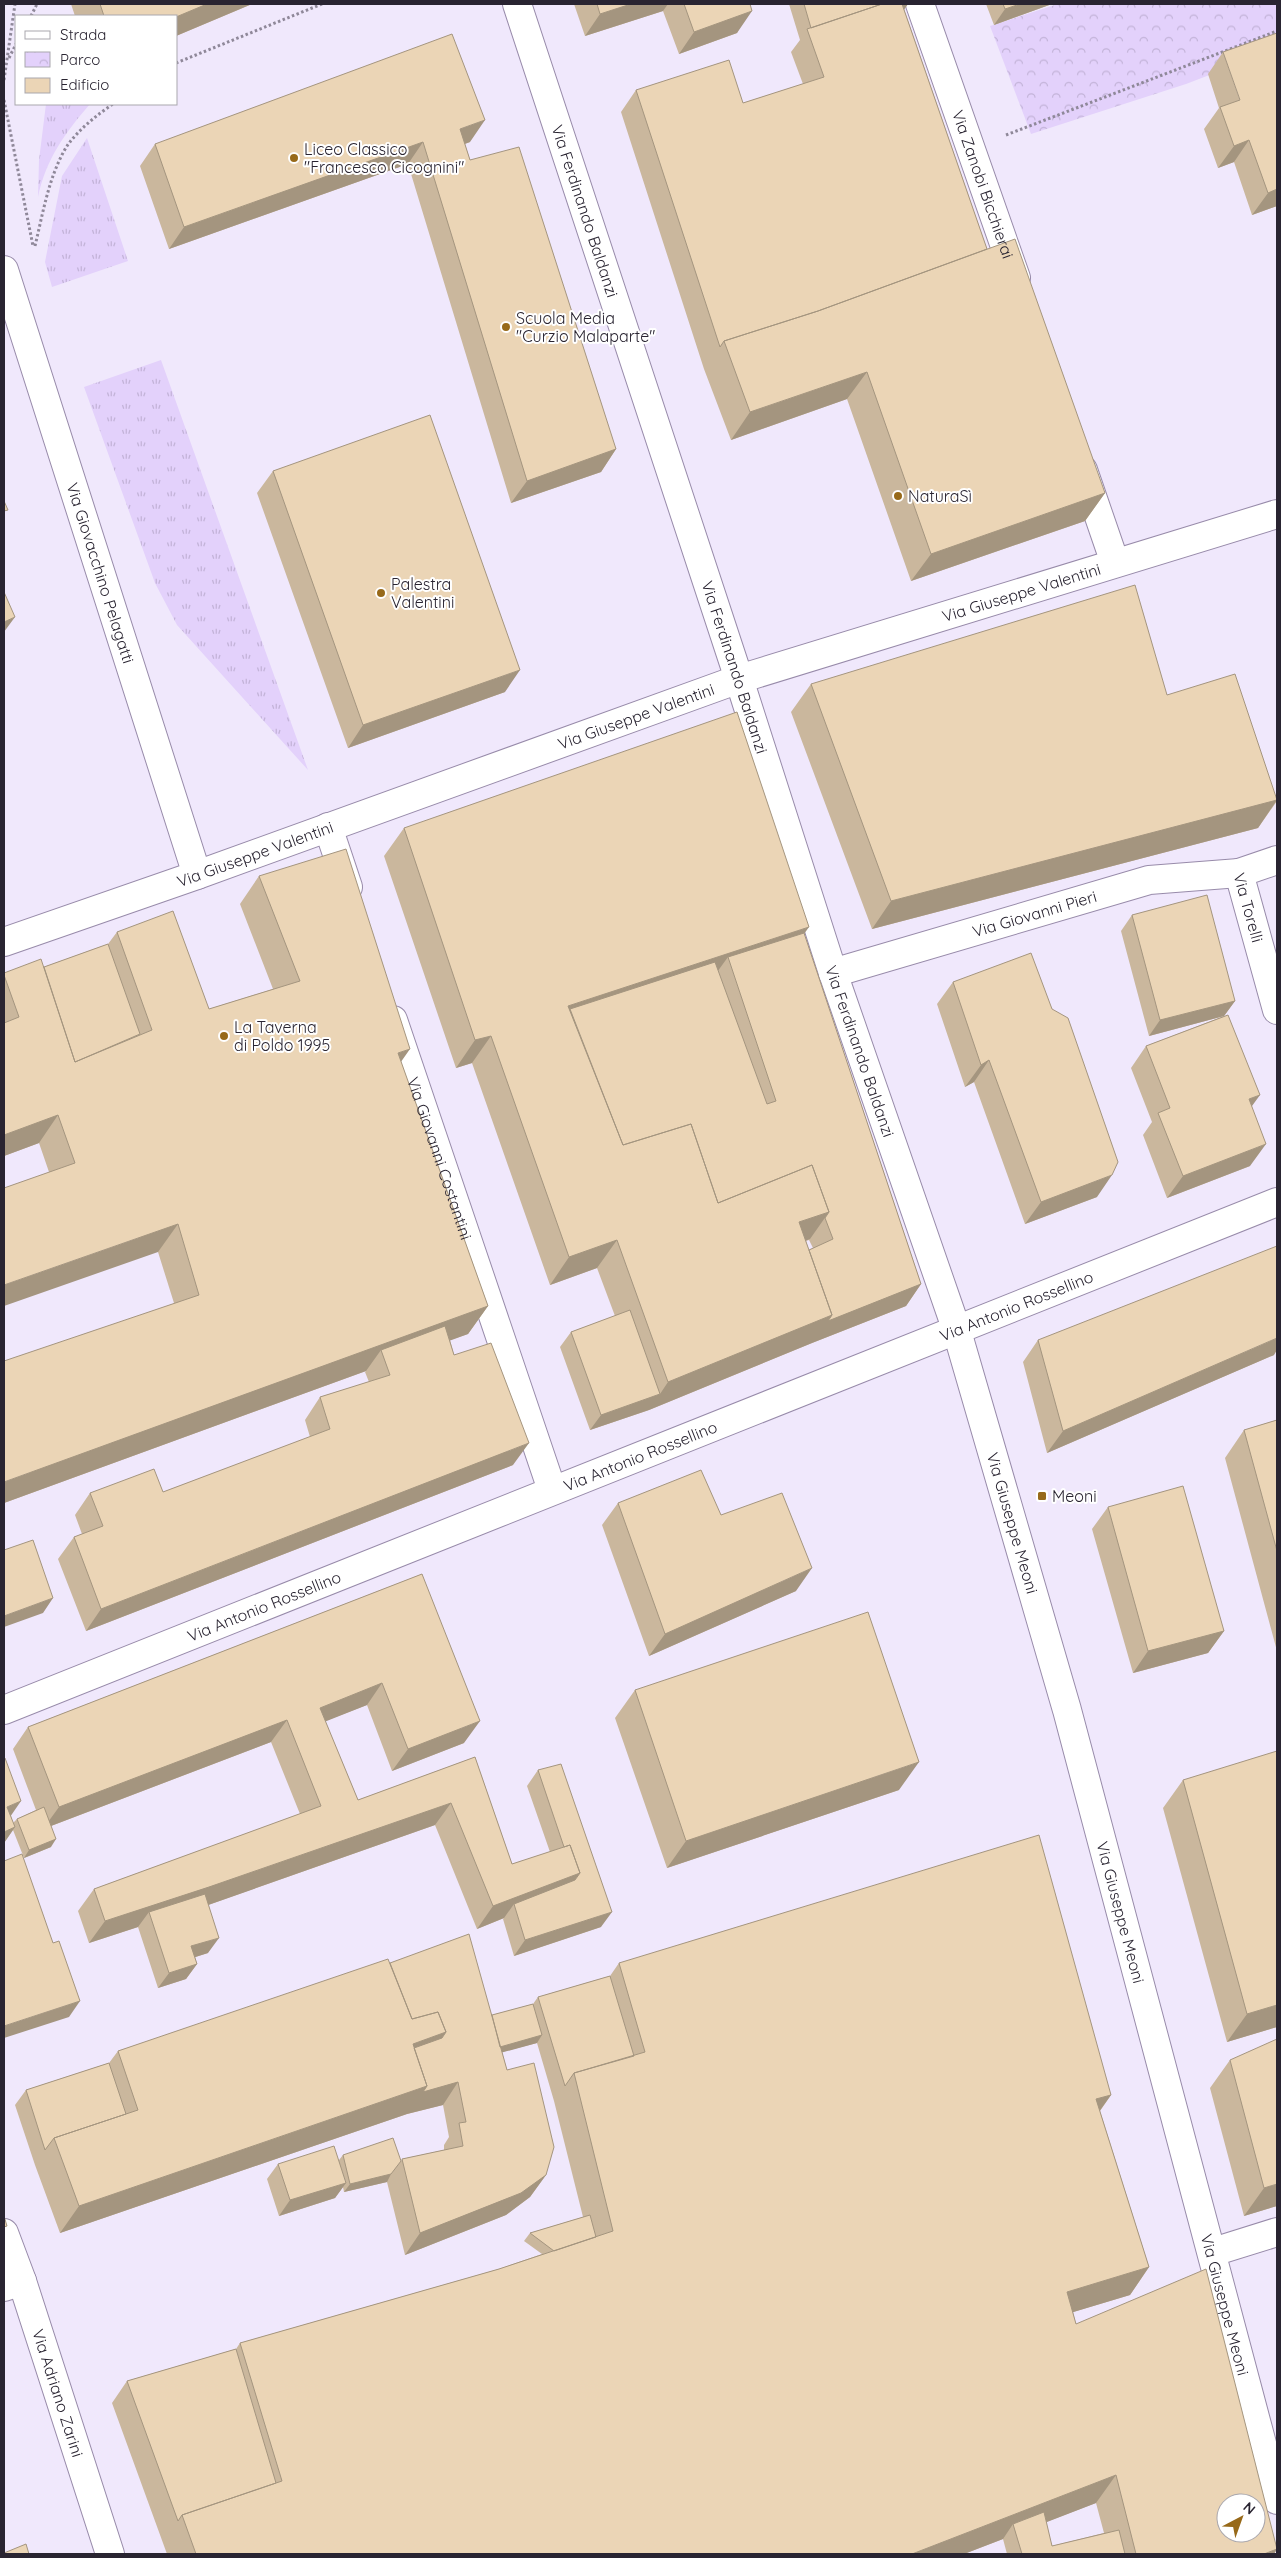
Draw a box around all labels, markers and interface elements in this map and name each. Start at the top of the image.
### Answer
legend [15,15,178,105]
text: Strada [60,25,106,44]
text: Parco [60,50,100,69]
text: Edificio [60,75,109,94]
street label: Via Zanobi Bicchierai [948,107,1018,261]
street label: Via Ferdinando Baldanzi [547,122,623,300]
place label: Liceo Classico "Francesco Cicognini" [304,139,464,177]
marker: Liceo Classico "Francesco Cicognini" [288,152,300,164]
place label: Scuola Media "Curzio Malaparte" [516,308,655,346]
marker: Scuola Media "Curzio Malaparte" [500,321,512,333]
street label: Via Giovacchino Pelagatti [62,480,139,666]
place label: NaturaSì [908,486,972,506]
marker: NaturaSì [892,490,904,502]
street label: Via Giuseppe Valentini [940,559,1103,626]
place label: Palestra Valentini [391,574,454,612]
street label: Via Ferdinando Baldanzi [697,578,772,756]
marker: Palestra Valentini [375,587,387,599]
street label: Via Giuseppe Valentini [555,679,717,754]
street label: Via Giuseppe Valentini [174,817,336,891]
street label: Via Torelli [1229,871,1268,945]
street label: Via Giovanni Pieri [970,886,1099,941]
street label: Via Ferdinando Baldanzi [821,963,899,1140]
place label: La Taverna di Poldo 1995 [234,1017,330,1055]
marker: La Taverna di Poldo 1995 [218,1030,230,1042]
street label: Via Giovanni Costantini [403,1074,477,1242]
street label: Via Antonio Rossellino [937,1266,1096,1346]
street label: Via Antonio Rossellino [561,1416,720,1496]
street label: Via Giuseppe Meoni [983,1450,1043,1596]
place label: Meoni [1052,1486,1097,1506]
marker: Meoni [1036,1490,1048,1502]
street label: Via Antonio Rossellino [184,1567,344,1646]
street label: Via Giuseppe Meoni [1092,1839,1149,1985]
street label: Via Giuseppe Meoni [1197,2232,1253,2378]
street label: Via Adriano Zarini [28,2327,88,2459]
north arrow [1216,2493,1266,2543]
text: N [1240,2498,1259,2518]

